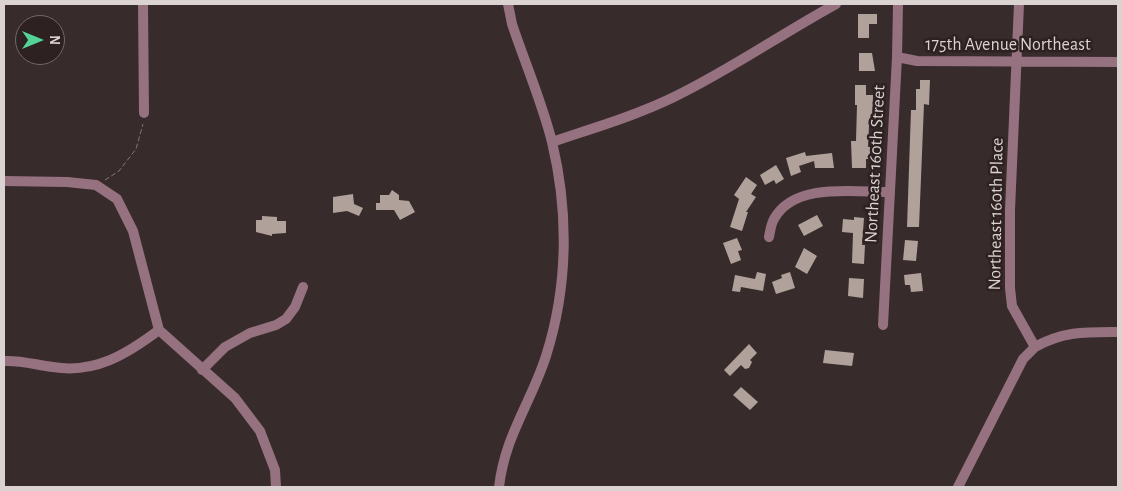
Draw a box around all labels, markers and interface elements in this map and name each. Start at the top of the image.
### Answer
north arrow [15,15,65,65]
street label: 175th Avenue Northeast [925,34,1091,56]
text: N [47,35,61,45]
street label: Northeast 160th Street [860,84,890,244]
street label: Northeast 160th Place [984,137,1008,291]

